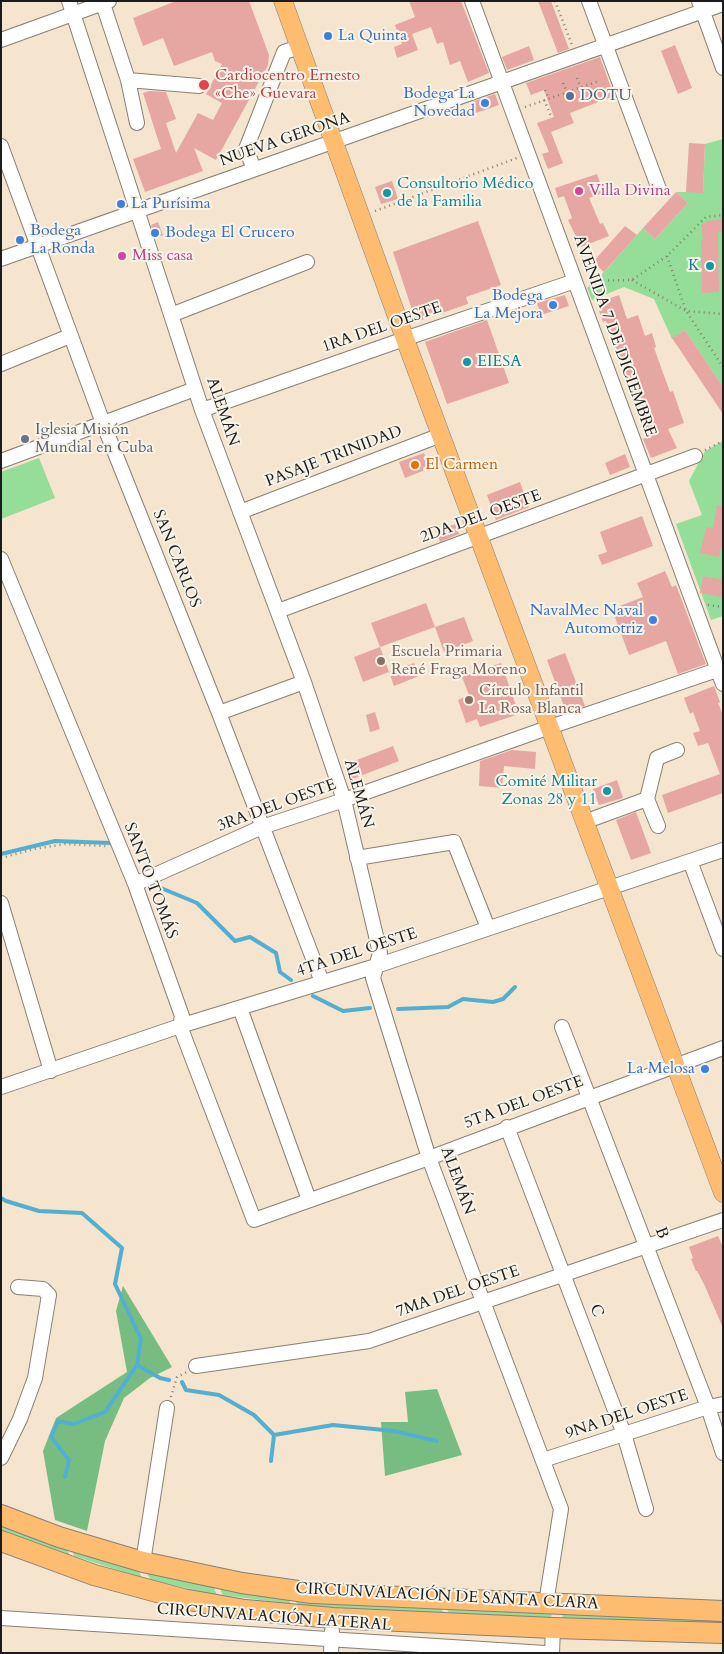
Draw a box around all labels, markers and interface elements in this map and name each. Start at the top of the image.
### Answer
place label: La Quinta [338,26,407,46]
marker: La Quinta [322,30,334,42]
place label: Cardiocentro Ernesto «Che» Guevara [215,66,360,104]
marker: Cardiocentro Ernesto «Che» Guevara [197,78,211,92]
place label: Bodega La Novedad [403,84,475,122]
place label: DOTU [580,86,632,106]
marker: DOTU [564,90,576,102]
marker: Bodega La Novedad [479,97,491,109]
street label: NUEVA GERONA [217,109,353,171]
place label: Consultorio Médico de la Familia [397,174,533,212]
place label: Villa Divina [589,181,671,201]
marker: Villa Divina [573,185,585,197]
marker: Consultorio Médico de la Familia [381,187,393,199]
place label: La Purísima [131,194,211,214]
marker: La Purísima [115,198,127,210]
place label: Bodega La Ronda [30,221,95,259]
place label: Bodega El Crucero [165,223,295,243]
marker: Bodega El Crucero [149,227,161,239]
street label: AVENIDA 7 DE DICIEMBRE [568,232,660,440]
marker: Bodega La Ronda [14,234,26,246]
place label: Miss casa [132,246,193,266]
marker: Miss casa [116,250,128,262]
place label: K [688,256,700,276]
marker: K [704,260,716,272]
place label: Bodega La Mejora [474,286,543,324]
street label: 1RA DEL OESTE [320,299,444,357]
marker: Bodega La Mejora [547,299,559,311]
place label: EIESA [477,352,522,372]
marker: EIESA [461,356,473,368]
street label: ALEMÁN [201,375,243,449]
place label: Iglesia Misión Mundial en Cuba [35,420,153,458]
street label: PASAJE TRINIDAD [263,422,405,492]
marker: Iglesia Misión Mundial en Cuba [19,433,31,445]
place label: El Carmen [425,455,498,475]
marker: El Carmen [409,459,421,471]
street label: 2DA DEL OESTE [418,486,544,548]
street label: SAN CARLOS [148,507,204,611]
place label: NavalMec Naval Automotriz [530,601,643,639]
marker: NavalMec Naval Automotriz [647,614,659,626]
place label: Escuela Primaria René Fraga Moreno [391,642,527,680]
marker: Escuela Primaria René Fraga Moreno [375,655,387,667]
place label: Círculo Infantil La Rosa Blanca [479,681,584,719]
marker: Círculo Infantil La Rosa Blanca [463,694,475,706]
street label: ALEMÁN [339,757,377,831]
place label: Comité Militar Zonas 28 y 11 [496,772,597,810]
street label: 3RA DEL OESTE [215,776,339,836]
marker: Comité Militar Zonas 28 y 11 [601,785,613,797]
street label: SANTO TOMÁS [119,820,181,942]
street label: 4TA DEL OESTE [294,924,420,982]
place label: La Melosa [627,1059,695,1079]
marker: La Melosa [699,1063,711,1075]
street label: 5TA DEL OESTE [462,1072,586,1134]
street label: ALEMÁN [436,1144,478,1218]
street label: B [650,1224,672,1242]
street label: 7MA DEL OESTE [394,1262,522,1322]
street label: C [585,1302,607,1320]
street label: 9NA DEL OESTE [563,1386,691,1444]
street label: CIRCUNVALACIÓN DE SANTA CLARA [295,1579,599,1615]
street label: CIRCUNVALACIÓN LATERAL [156,1600,392,1636]

